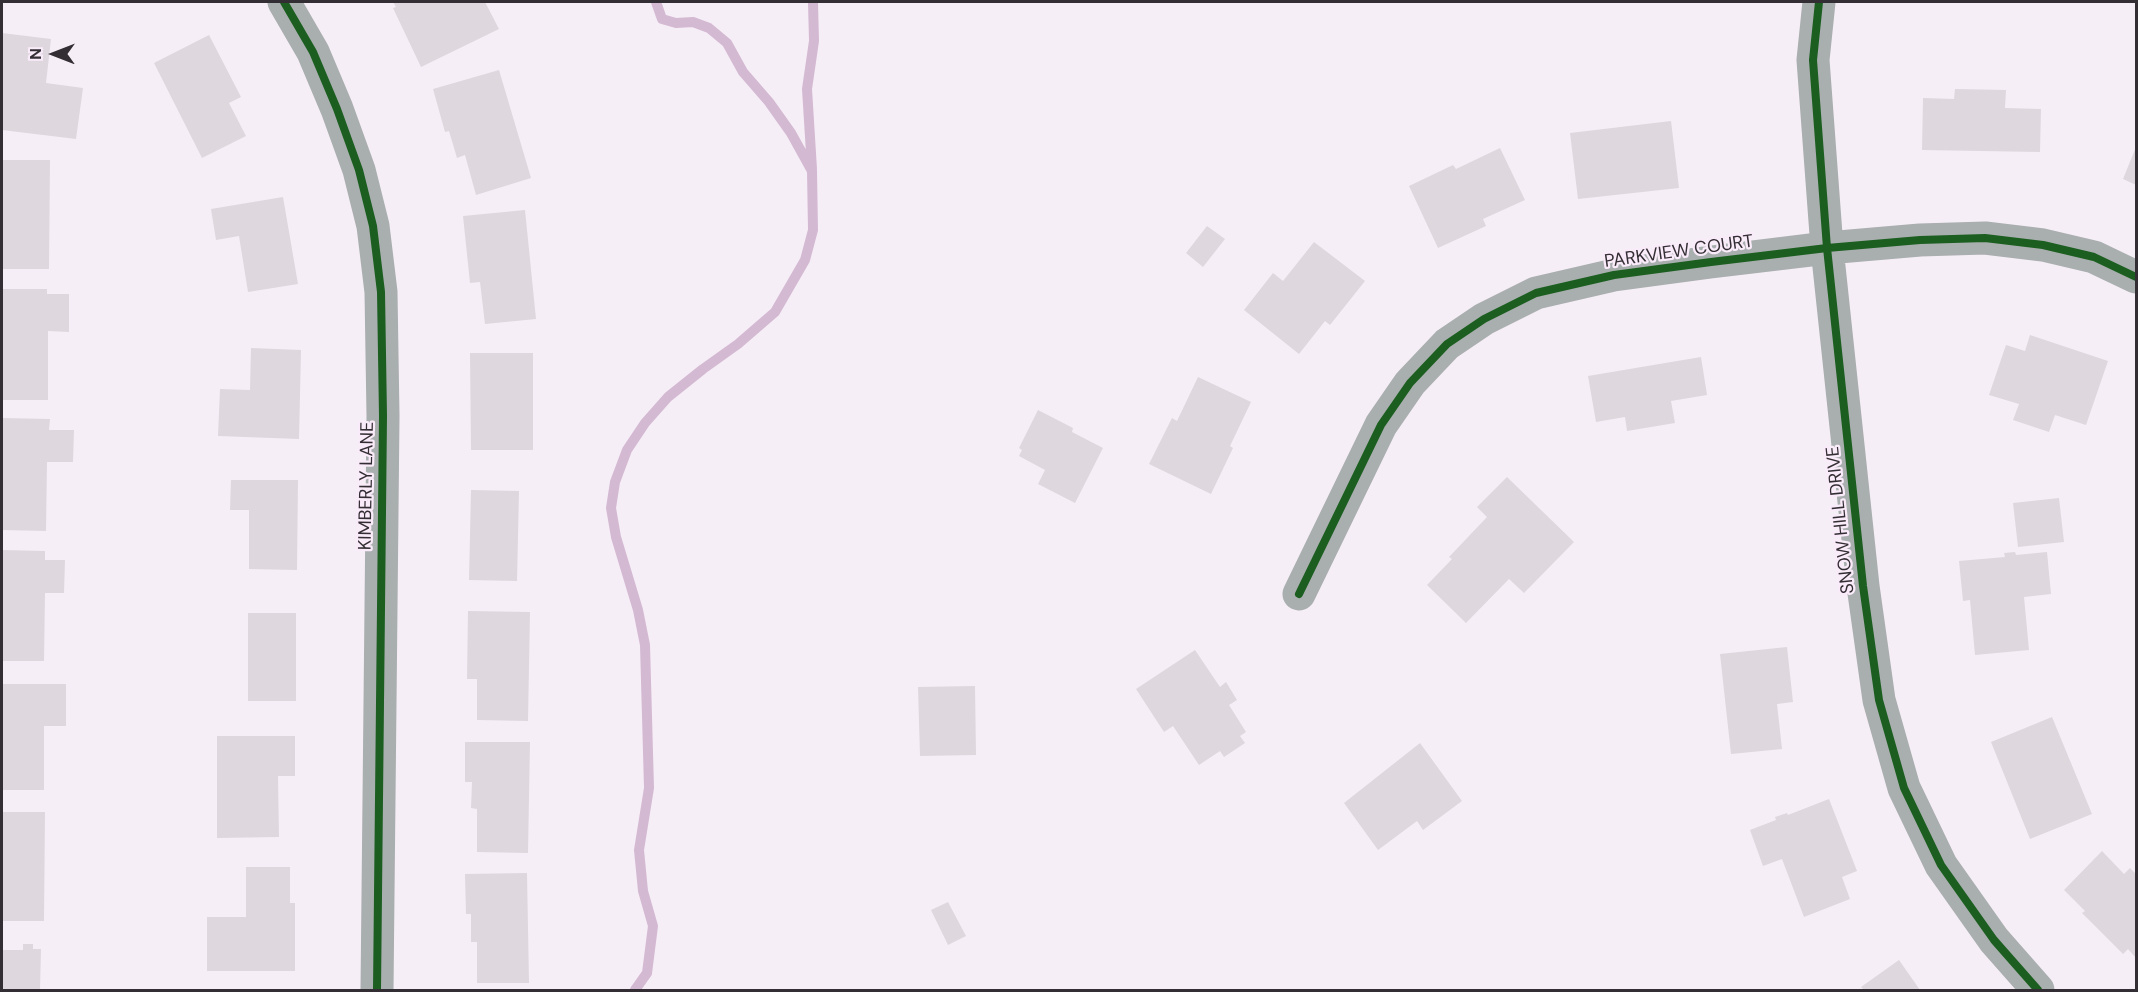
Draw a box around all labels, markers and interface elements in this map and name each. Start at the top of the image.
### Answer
north arrow [24,24,84,84]
text: N [25,48,46,60]
street label: PARKVIEW COURT [1603,231,1755,273]
street label: KIMBERLY LANE [355,422,379,550]
street label: SNOW HILL DRIVE [1823,445,1859,595]

